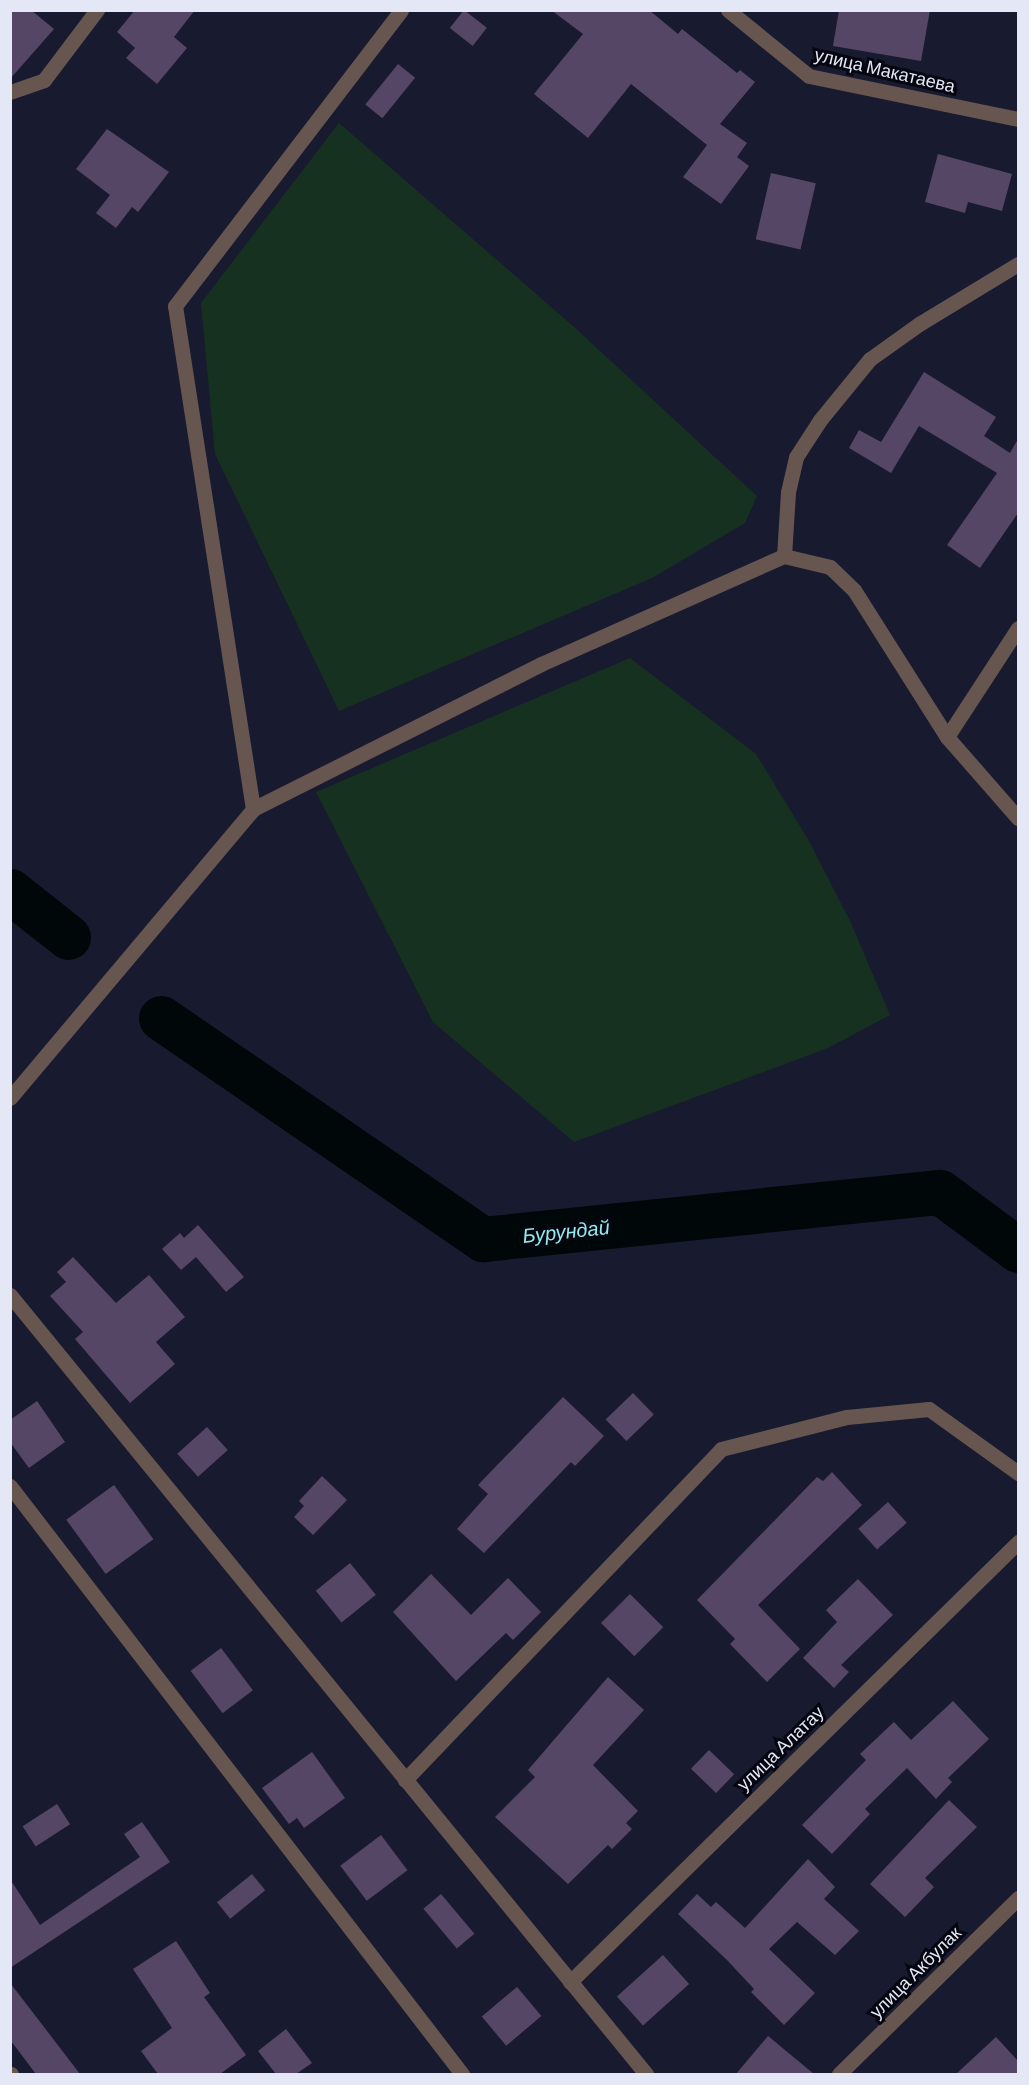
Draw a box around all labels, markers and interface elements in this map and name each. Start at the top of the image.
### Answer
street label: улица Макатаева [813,43,957,97]
water label: Бурундай [521,1215,611,1247]
street label: улица Алатау [732,1701,828,1795]
street label: улица Акбулак [865,1922,965,2022]

